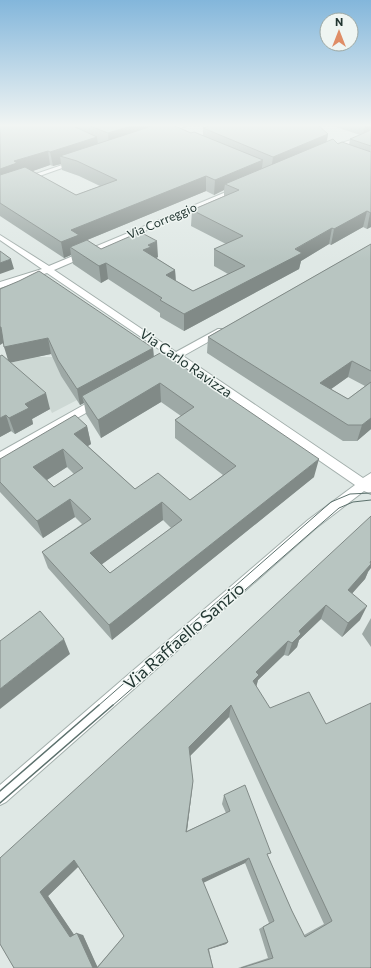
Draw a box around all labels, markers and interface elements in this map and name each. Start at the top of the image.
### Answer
north arrow [319,12,359,52]
text: N [335,15,343,28]
street label: Via Correggio [125,199,199,241]
street label: Via Carlo Ravizza [137,324,236,401]
street label: Via Raffaello Sanzio [119,578,248,694]

